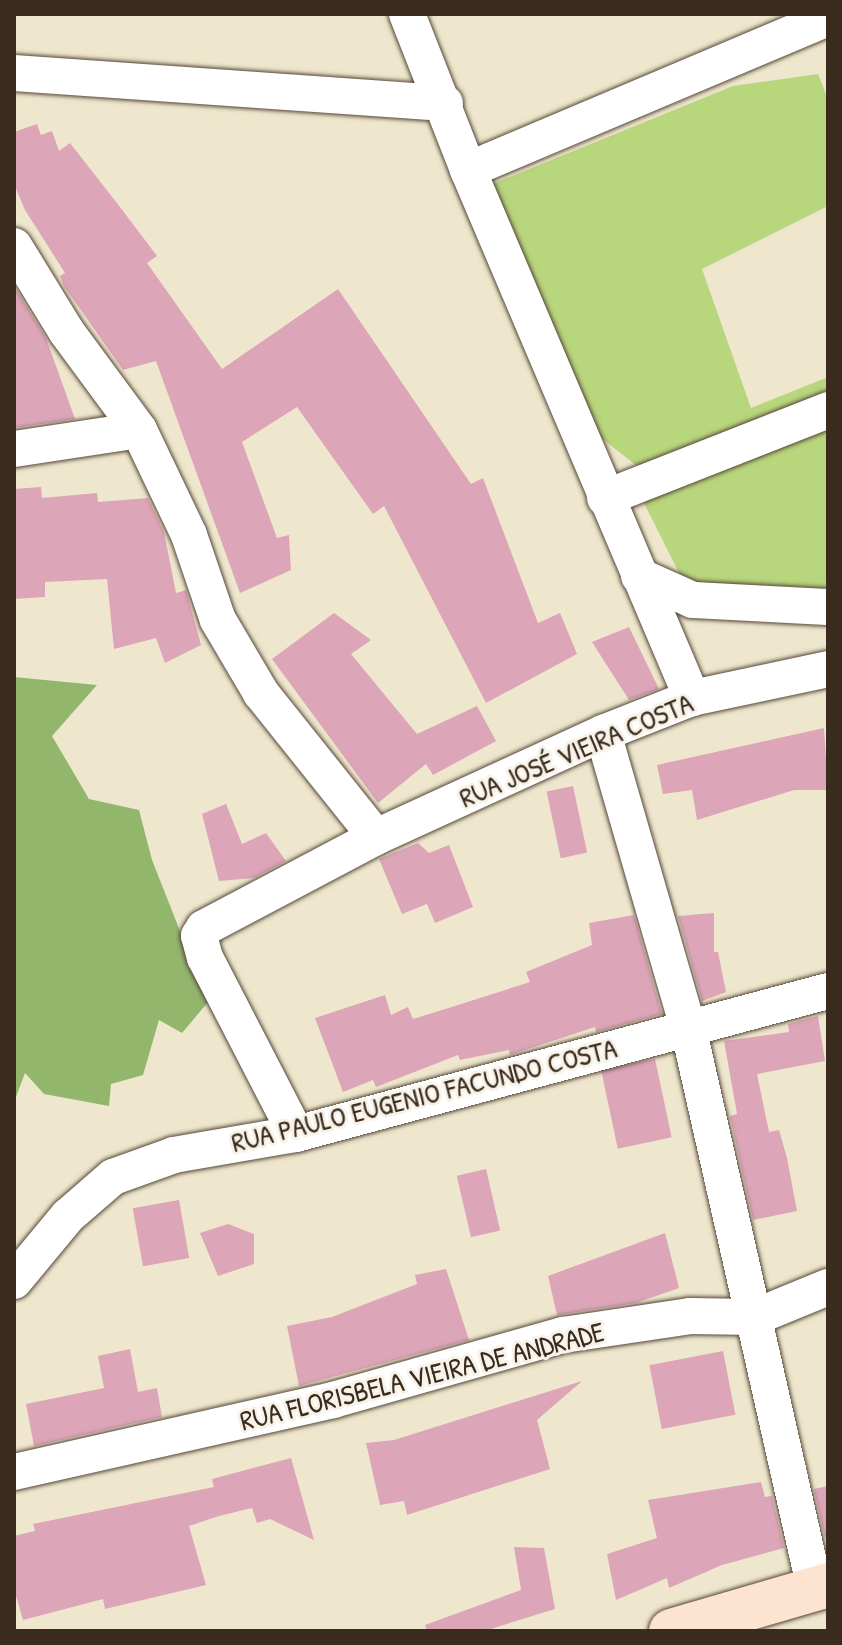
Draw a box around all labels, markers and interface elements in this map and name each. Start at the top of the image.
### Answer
street label: RUA JOSÉ VIEIRA COSTA [454,686,698,814]
street label: RUA PAULO EUGENIO FACUNDO COSTA [228,1031,620,1159]
street label: RUA FLORISBELA VIEIRA DE ANDRADE [236,1314,608,1438]

